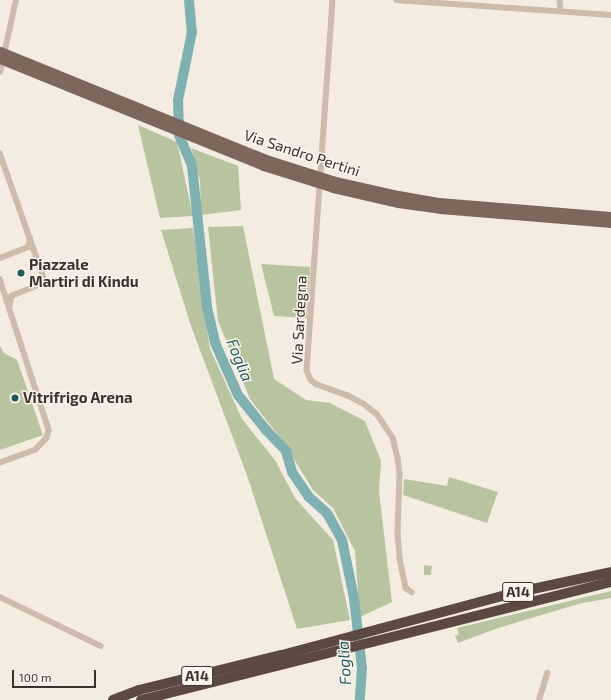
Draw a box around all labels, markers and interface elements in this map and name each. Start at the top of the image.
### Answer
street label: Via Sandro Pertini [242,126,362,180]
place label: Piazzale Martiri di Kindu [29,255,139,290]
marker: Piazzale Martiri di Kindu [16,268,26,278]
street label: Via Sardegna [288,275,310,365]
water label: Foglia [223,336,257,384]
place label: Vitrifrigo Arena [23,389,133,407]
marker: Vitrifrigo Arena [10,393,20,403]
road number: A14 [502,580,534,604]
water label: Foglia [333,640,355,686]
scale bar [14,662,98,688]
road number: A14 [181,664,213,688]
text: 100 m [19,670,51,684]

